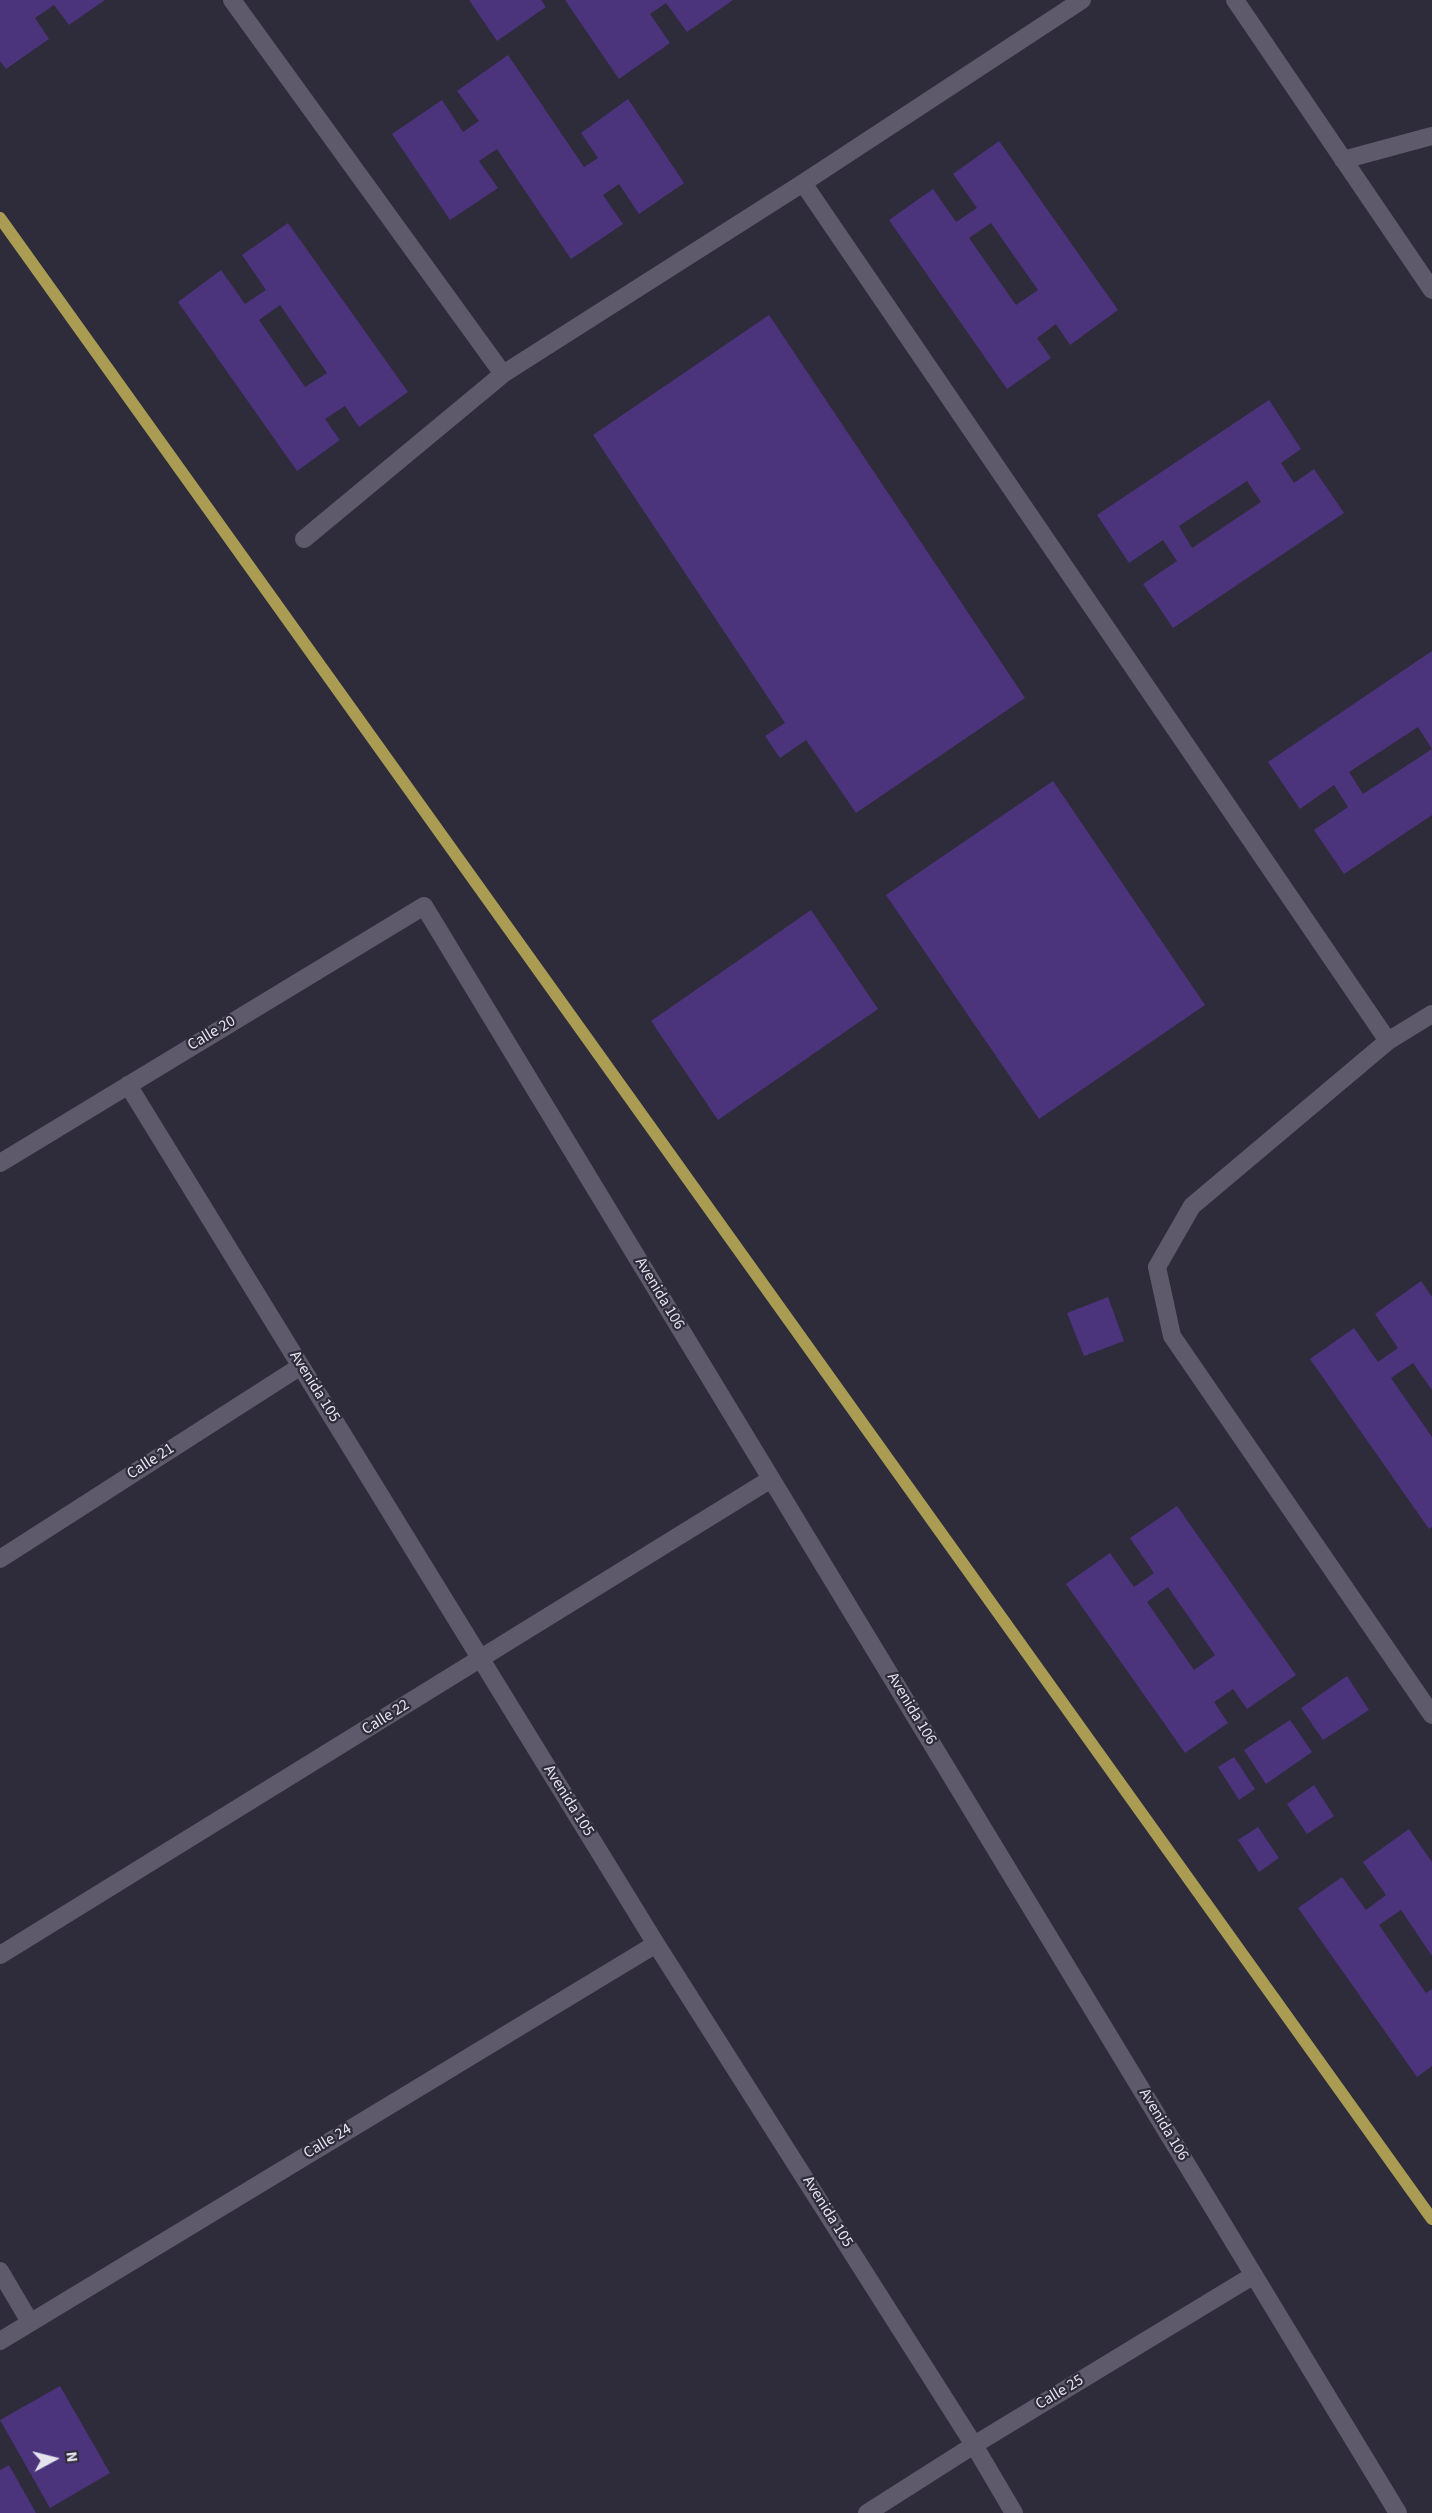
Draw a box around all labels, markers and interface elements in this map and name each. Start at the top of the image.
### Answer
street label: Calle 20 [185,1012,239,1056]
street label: Avenida 106 [630,1255,688,1333]
street label: Avenida 105 [285,1348,343,1426]
street label: Calle 21 [124,1440,178,1484]
street label: Avenida 106 [882,1670,940,1748]
street label: Calle 22 [359,1696,413,1740]
street label: Avenida 105 [539,1762,597,1840]
street label: Avenida 106 [1134,2086,1192,2164]
street label: Calle 24 [301,2120,355,2164]
street label: Avenida 105 [798,2173,856,2251]
street label: Calle 25 [1033,2371,1087,2415]
north arrow [24,2429,84,2489]
text: N [60,2450,83,2463]

